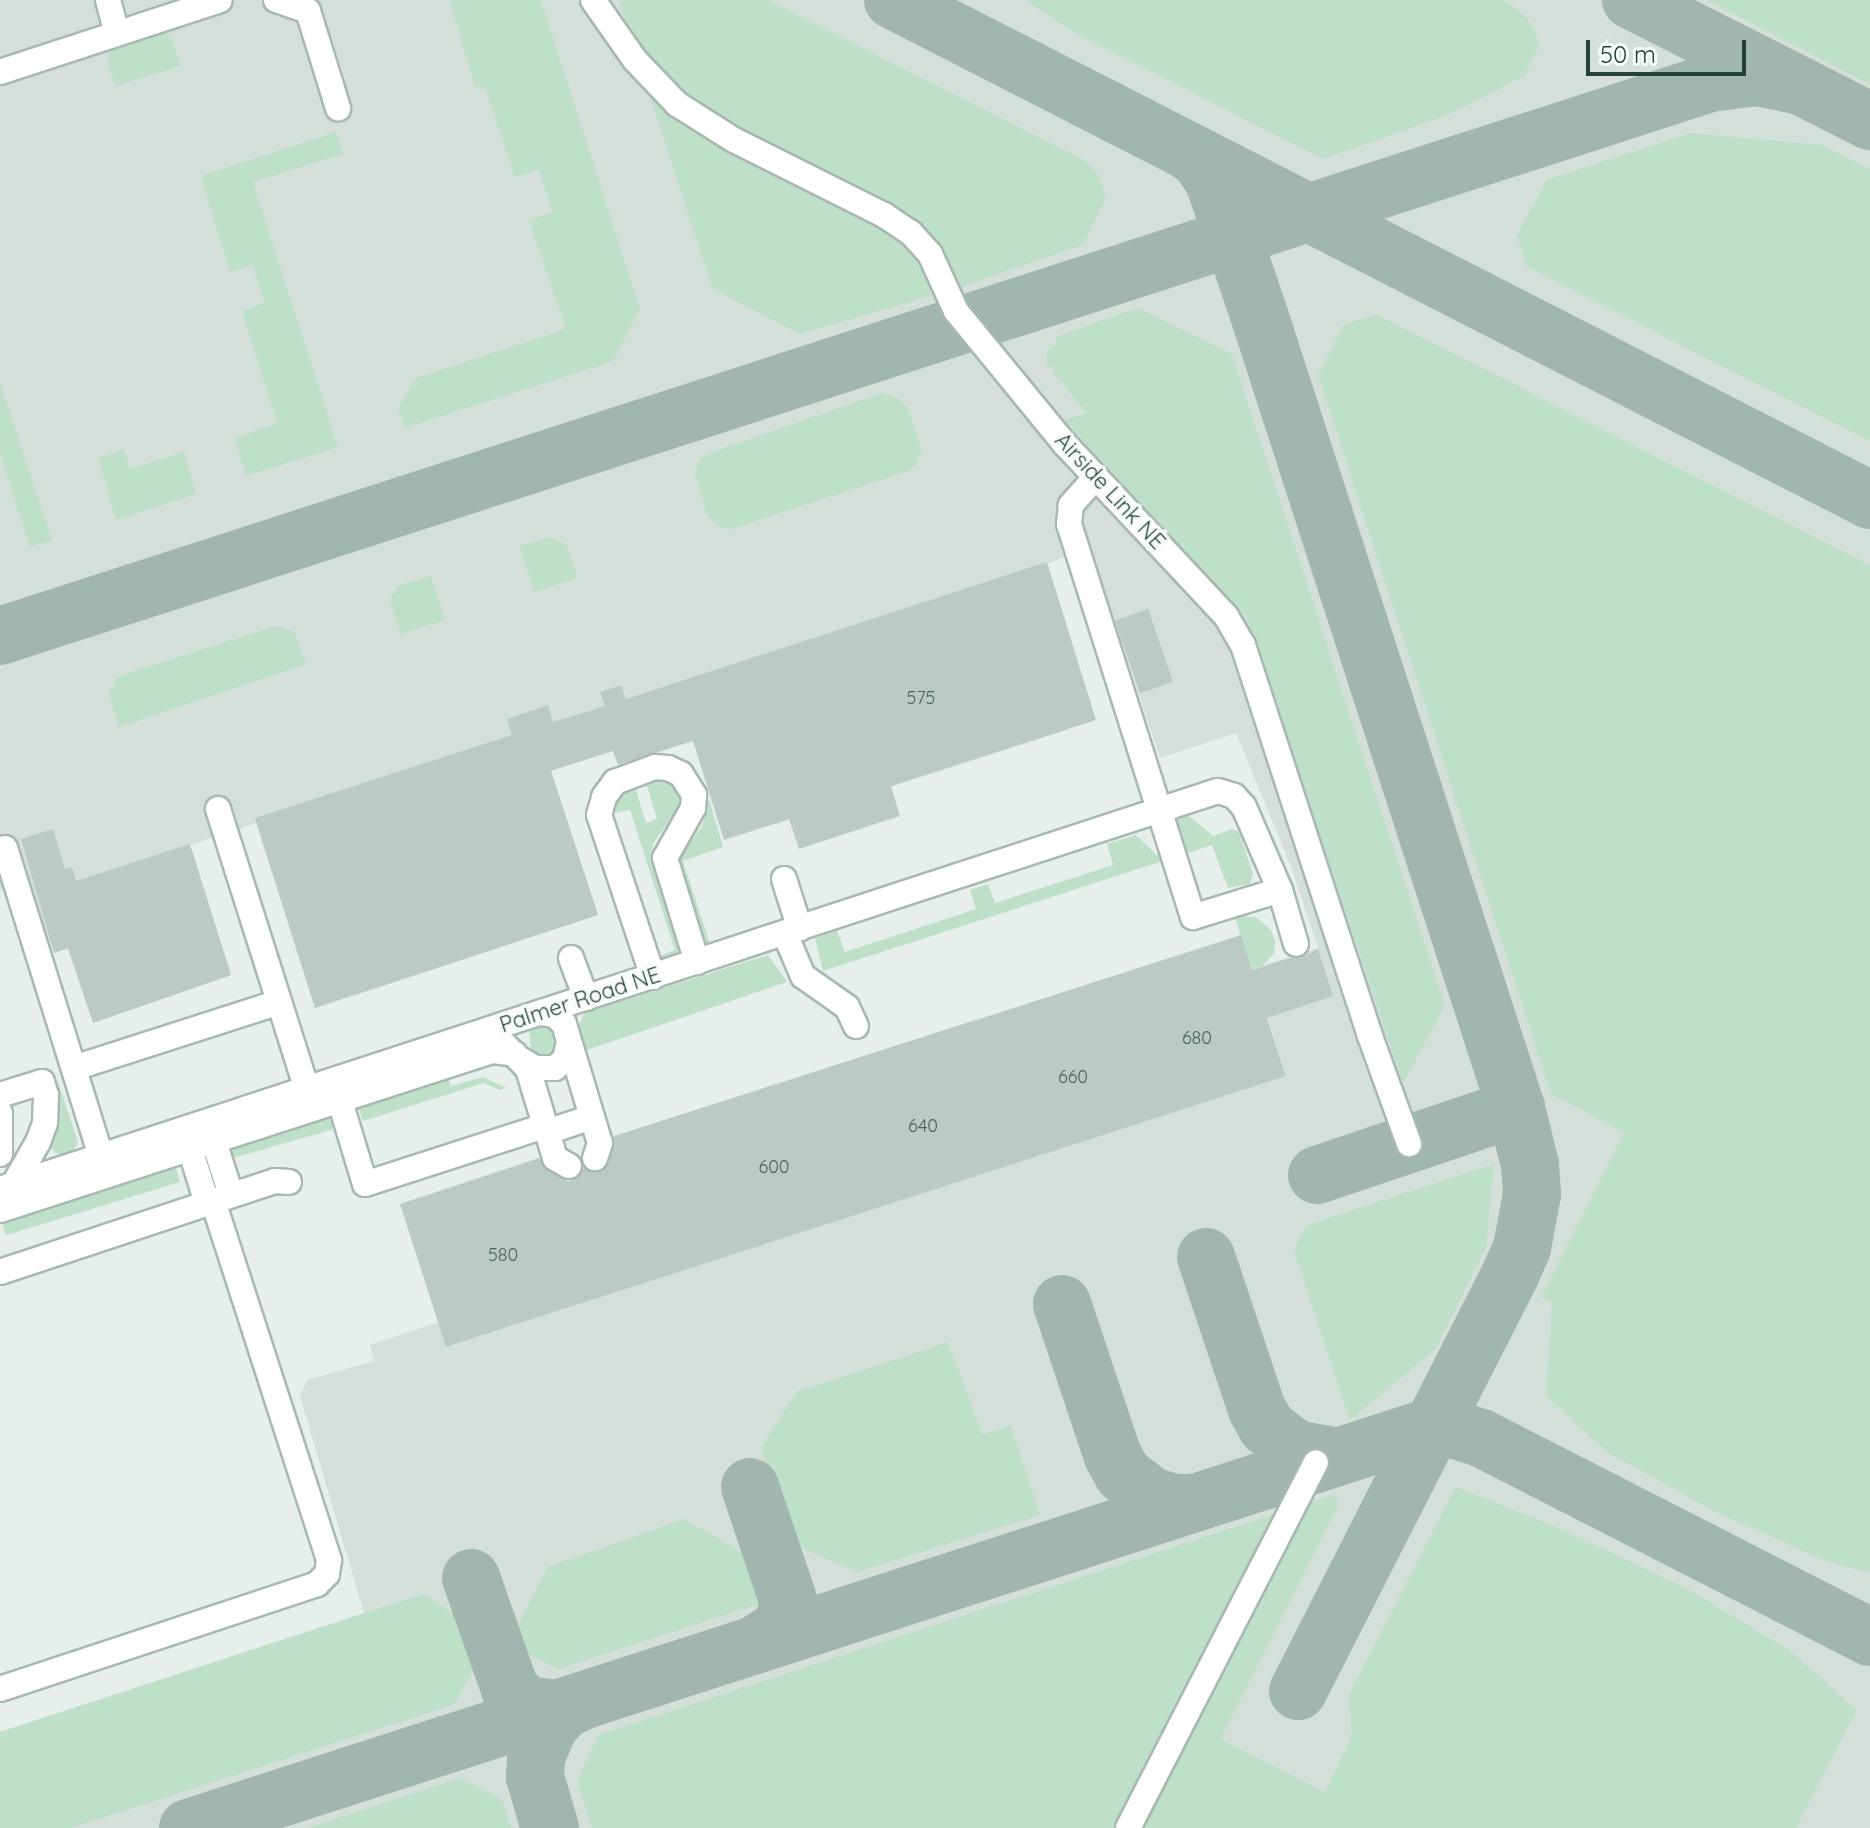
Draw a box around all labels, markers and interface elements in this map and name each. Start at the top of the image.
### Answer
scale bar [1590,24,1750,74]
text: 50 m [1600,39,1656,69]
street label: Airside Link NE [1049,427,1171,555]
house number: 575 [907,687,935,709]
street label: Palmer Road NE [496,962,664,1038]
house number: 680 [1182,1027,1212,1049]
house number: 660 [1058,1066,1088,1088]
house number: 640 [908,1115,938,1137]
house number: 600 [758,1156,790,1178]
house number: 580 [488,1244,518,1266]

